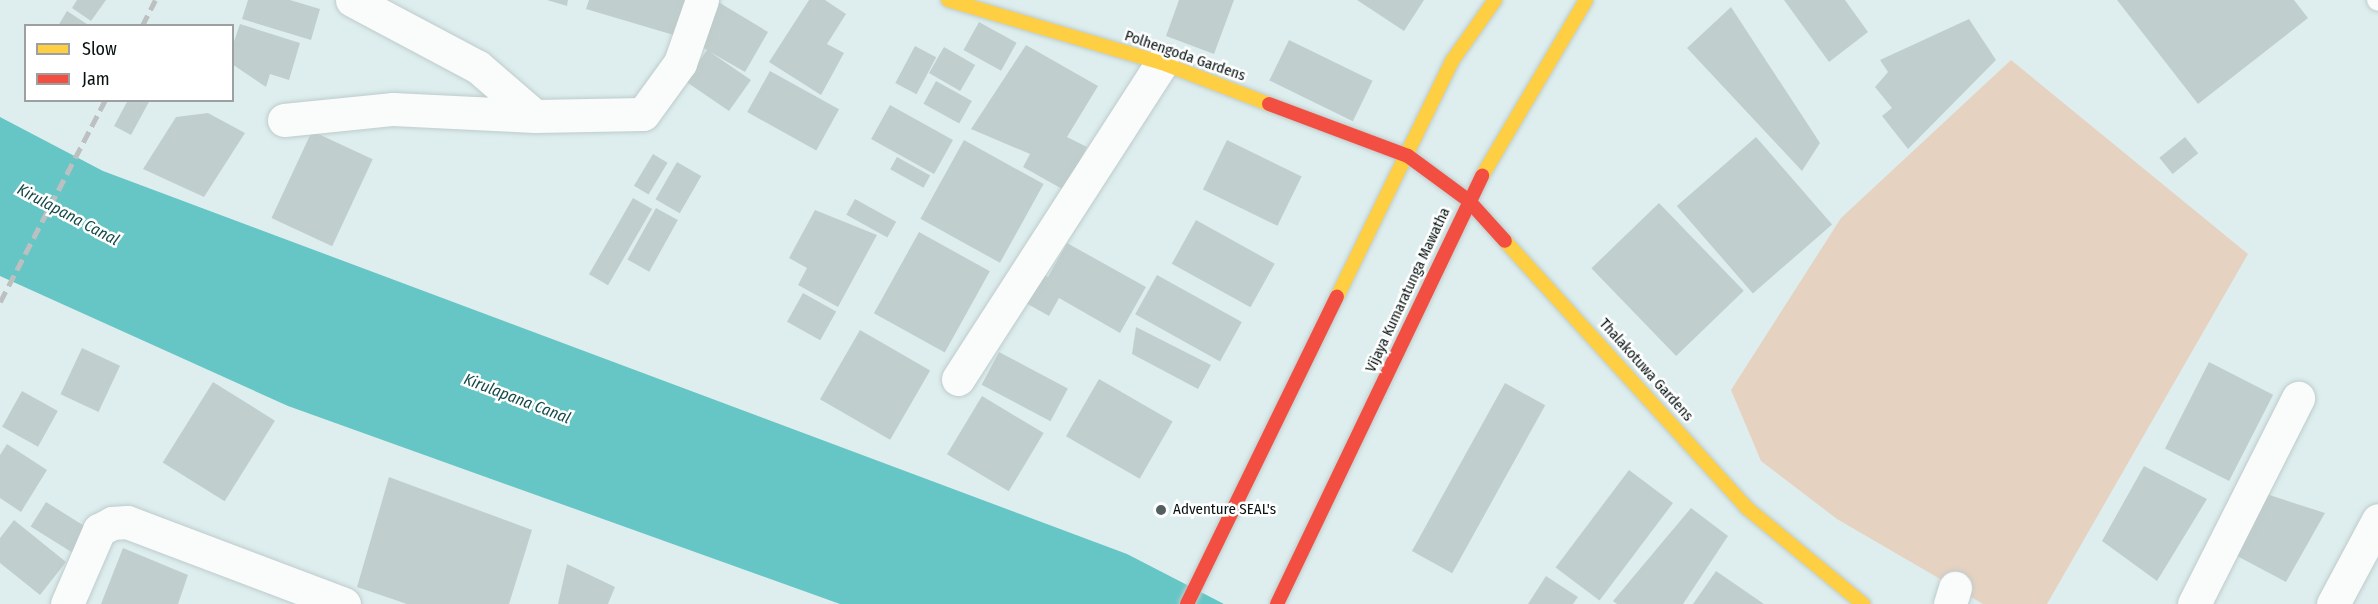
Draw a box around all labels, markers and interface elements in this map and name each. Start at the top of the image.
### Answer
legend [24,24,234,102]
street label: Polhengoda Gardens [1122,27,1248,85]
text: Slow [82,38,117,60]
text: Jam [82,68,110,90]
water label: Kirulapana Canal [14,180,122,250]
street label: Vijaya Kumaratunga Mawatha [1362,205,1454,375]
street label: Thalakotuwa Gardens [1595,315,1697,425]
water label: Kirulapana Canal [461,370,573,428]
place label: Adventure SEAL's [1173,501,1276,519]
marker: Adventure SEAL's [1154,503,1168,517]

